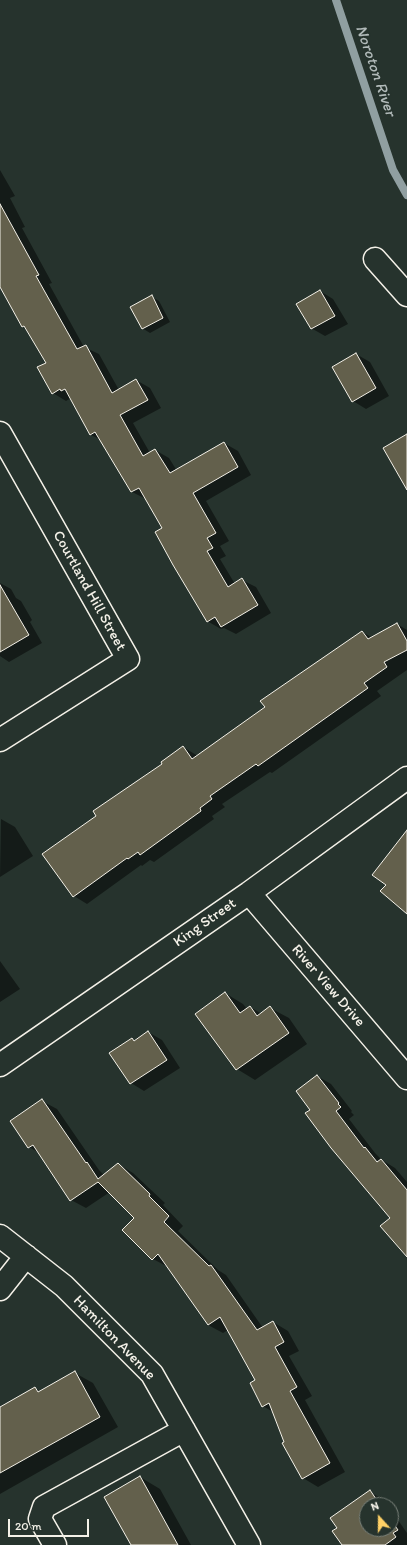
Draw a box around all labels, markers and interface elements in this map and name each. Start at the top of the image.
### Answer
water label: Noroton River [350,23,400,119]
street label: Courtland Hill Street [48,528,130,654]
street label: King Street [170,895,240,951]
street label: River View Drive [287,941,369,1031]
street label: Hamilton Avenue [69,1292,159,1384]
north arrow [359,1497,399,1537]
text: N [369,1499,381,1514]
scale bar [10,1511,91,1537]
text: 20 m [15,1519,42,1533]

